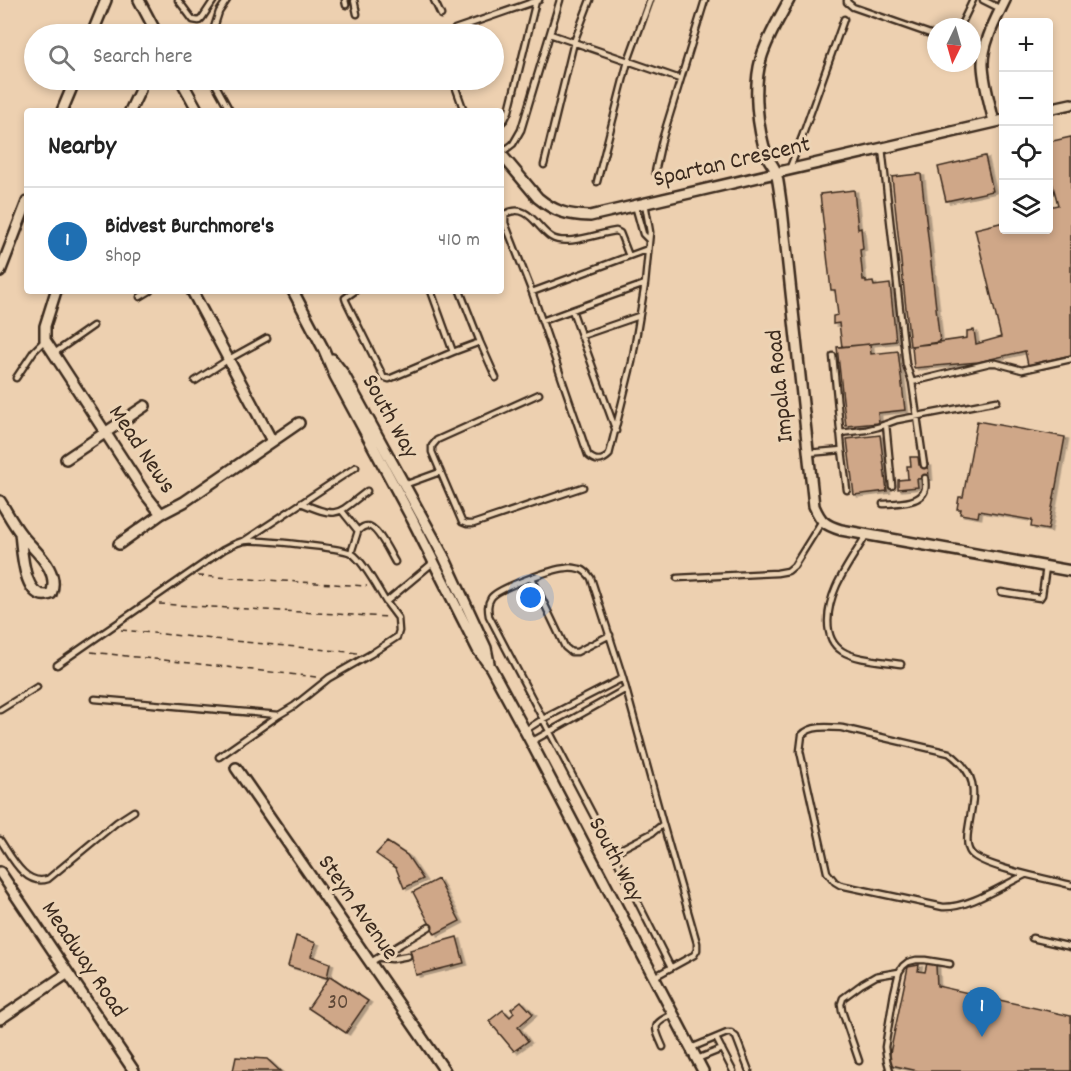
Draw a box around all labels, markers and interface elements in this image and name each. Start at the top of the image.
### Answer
north arrow [927,18,981,72]
map controls [999,18,1053,234]
button: + [999,18,1053,72]
search box [24,24,504,90]
icon: search [45,41,78,74]
text: Search here [93,42,192,73]
button: − [999,72,1053,126]
button: locate [999,126,1053,180]
street label: Spartan Crescent [650,128,814,198]
text: Nearby [48,129,116,166]
button: layers [999,180,1053,234]
text: Bidvest Burchmore's [105,212,274,243]
text: 1 [65,227,70,255]
text: 410 m [438,227,480,255]
text: Shop [105,243,141,271]
street label: Impala Road [758,328,804,444]
street label: South Way [352,369,427,466]
street label: Mead News [99,399,183,501]
your location [516,583,545,612]
street label: South Way [578,812,652,910]
street label: Steyn Avenue [308,848,406,968]
street label: Meadway Road [31,895,135,1025]
pin: 1 [962,988,1002,1037]
house number: 30 [328,989,348,1019]

